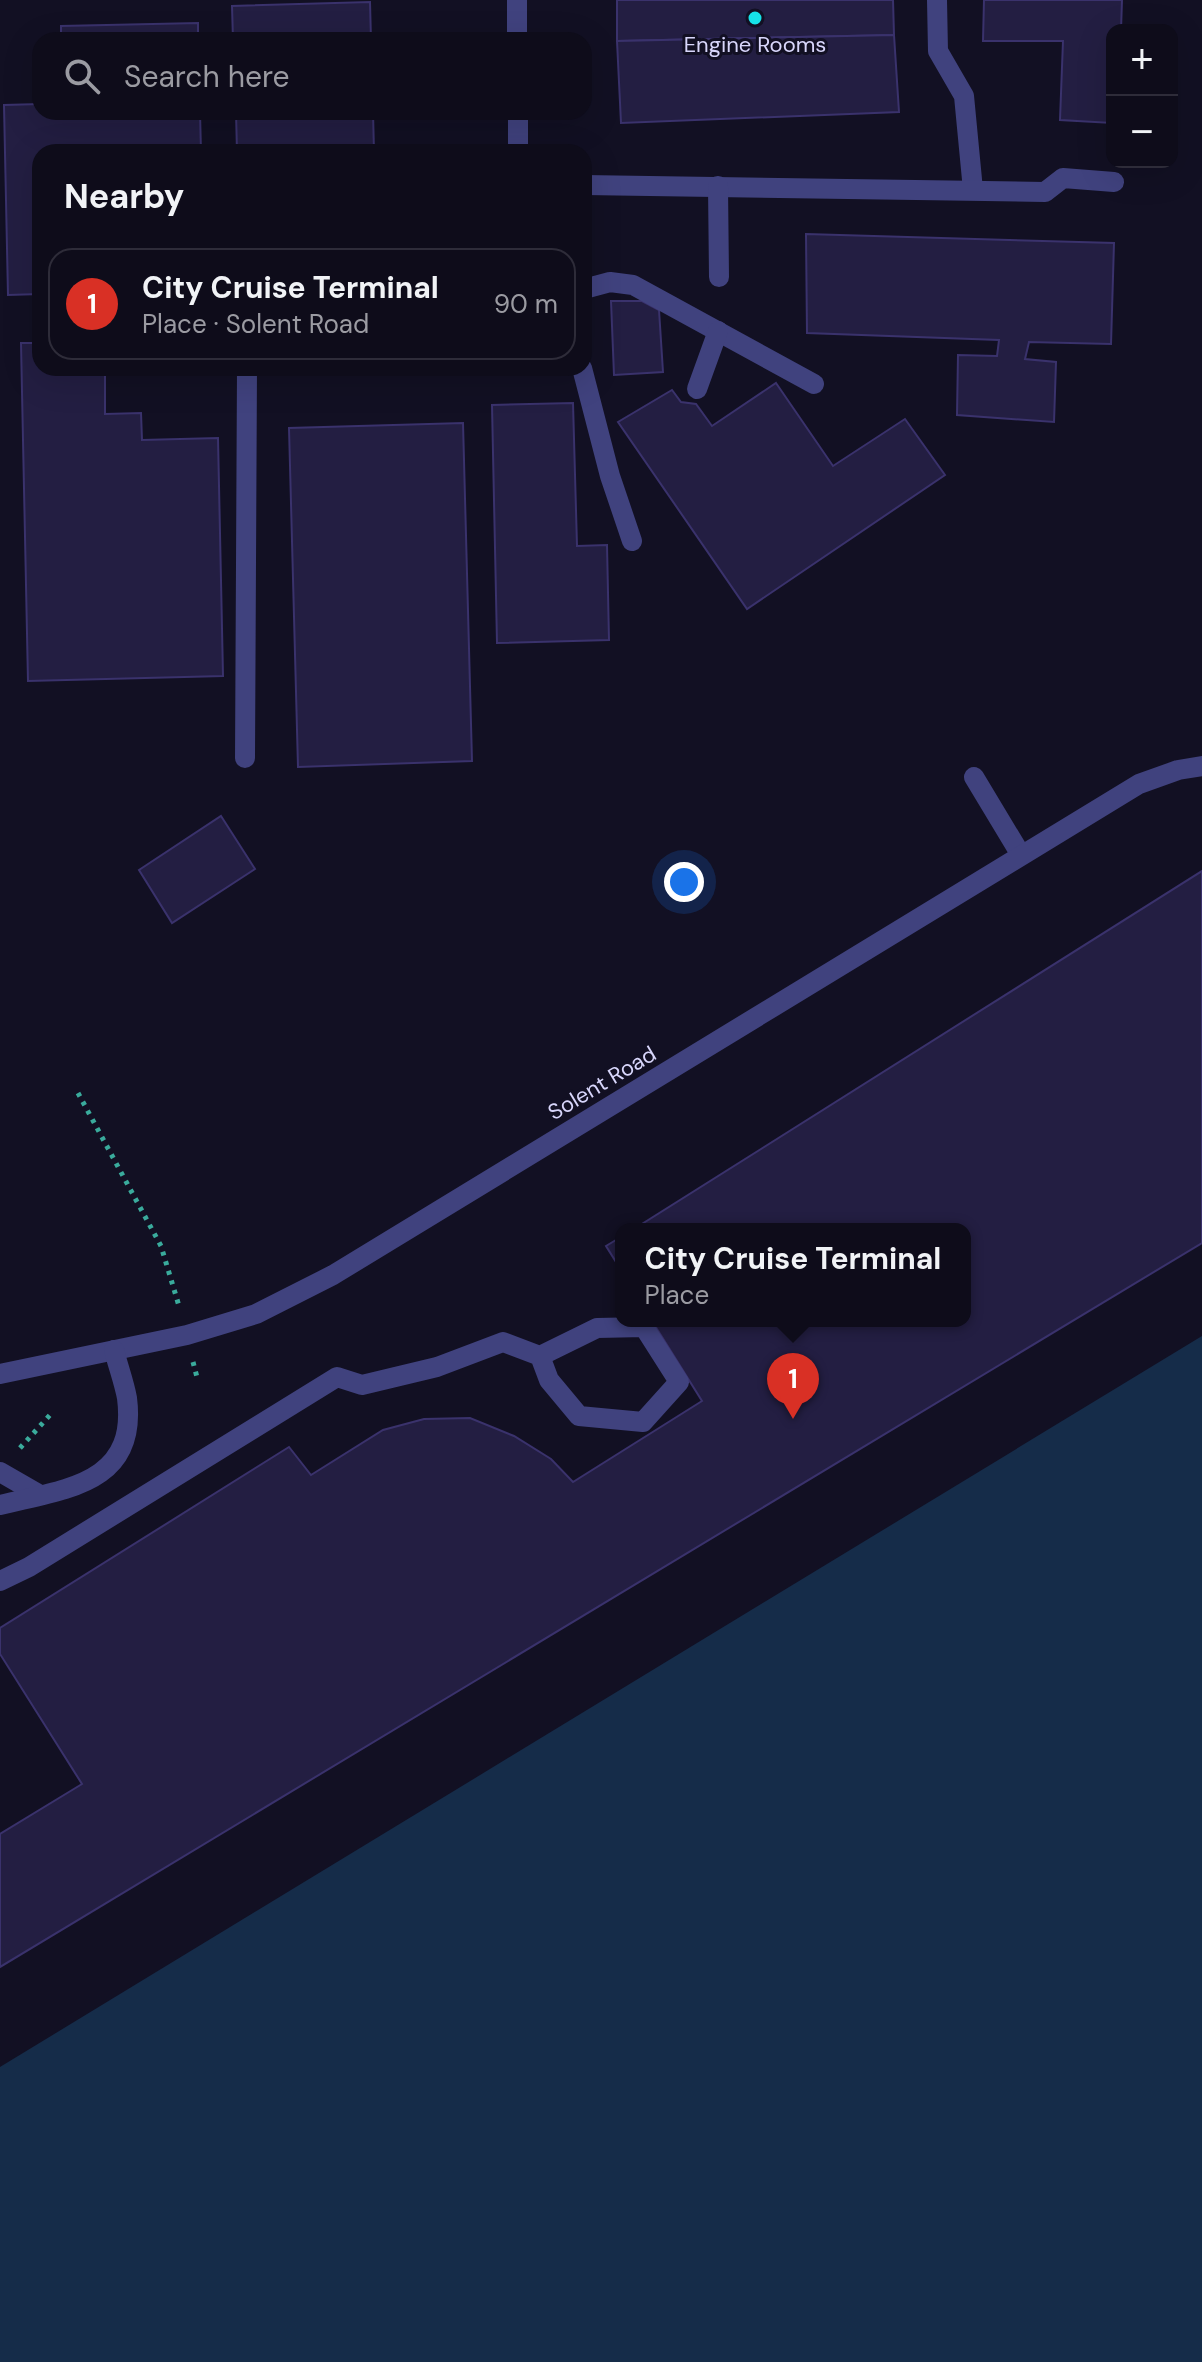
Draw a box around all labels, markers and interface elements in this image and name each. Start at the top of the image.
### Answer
marker: Engine Rooms [746,9,764,27]
map controls [1106,24,1178,168]
button: + [1106,24,1178,96]
place label: Engine Rooms [684,30,826,59]
search box [32,32,592,120]
icon: search [60,54,104,98]
text: Search here [124,57,290,96]
button: − [1106,96,1178,168]
text: Nearby [64,174,184,219]
text: City Cruise Terminal [142,268,439,307]
text: 1 [87,287,97,321]
text: 90 m [494,287,558,321]
text: Place · Solent Road [142,307,369,341]
your location [664,862,704,902]
street label: Solent Road [542,1039,662,1127]
popup [615,1223,971,1327]
text: City Cruise Terminal [645,1239,941,1278]
text: Place [645,1278,709,1312]
pin: 1 [767,1353,819,1419]

